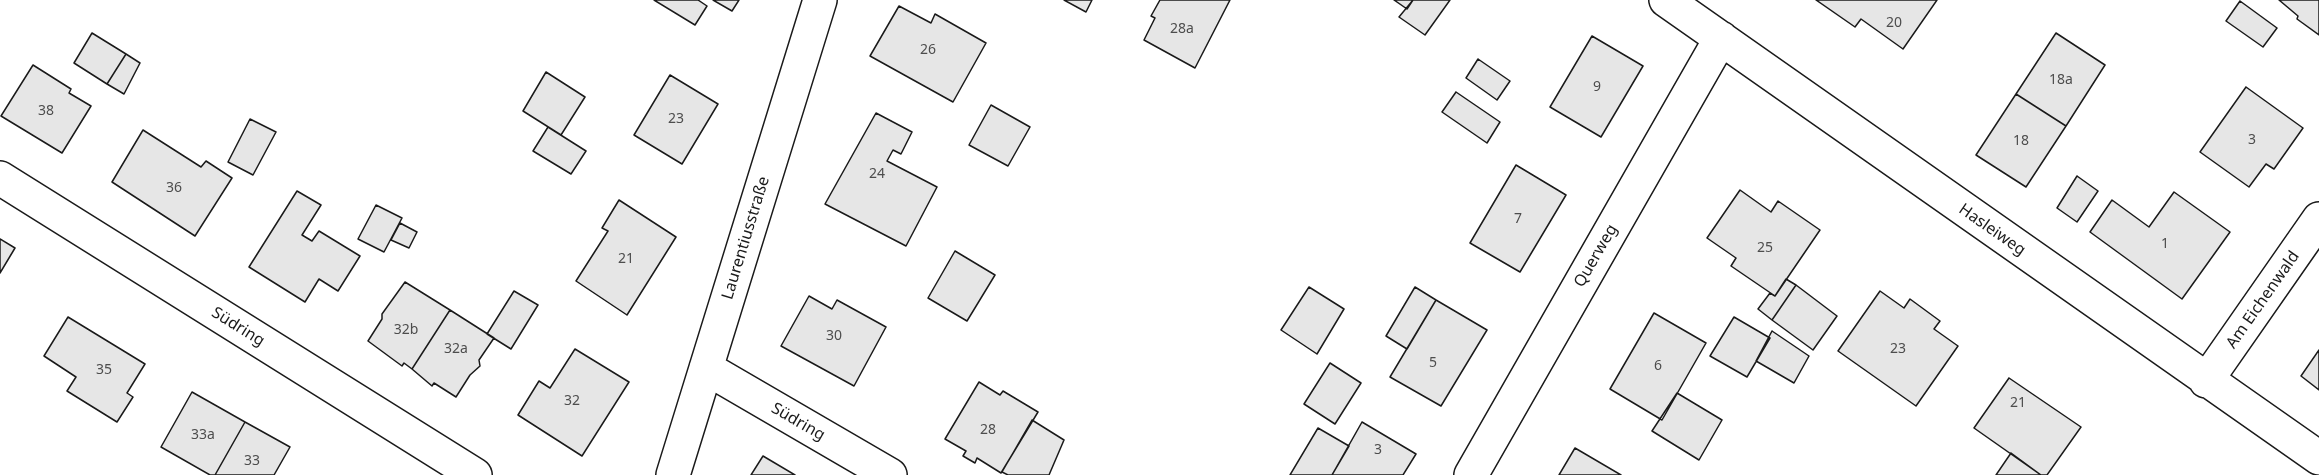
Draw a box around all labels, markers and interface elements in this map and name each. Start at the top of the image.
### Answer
house number: 20 [1886,15,1902,31]
house number: 28a [1170,21,1194,37]
house number: 26 [920,42,936,58]
house number: 18a [2049,72,2073,88]
house number: 9 [1593,79,1601,95]
house number: 38 [38,103,54,119]
house number: 23 [668,111,684,127]
house number: 3 [2248,132,2256,148]
house number: 18 [2013,133,2029,149]
house number: 24 [869,166,885,182]
street label: Laurentiusstraße [718,174,774,302]
house number: 36 [166,180,182,196]
street label: Hasleiweg [1955,200,2029,260]
house number: 7 [1514,211,1522,227]
street label: Querweg [1570,221,1622,291]
house number: 1 [2161,236,2169,252]
house number: 25 [1757,240,1773,256]
street label: Am Eichenwald [2222,248,2304,352]
house number: 21 [618,251,634,267]
street label: Südring [208,303,268,351]
house number: 32b [394,322,418,338]
house number: 30 [826,328,842,344]
house number: 32a [444,341,468,357]
house number: 23 [1890,341,1906,357]
house number: 5 [1429,355,1437,371]
house number: 6 [1654,358,1662,374]
house number: 35 [96,362,112,378]
house number: 32 [564,393,580,409]
house number: 21 [2010,395,2026,411]
street label: Südring [768,399,828,445]
house number: 28 [980,422,996,438]
house number: 33a [191,427,215,443]
house number: 3 [1374,442,1382,458]
house number: 33 [244,453,260,469]

